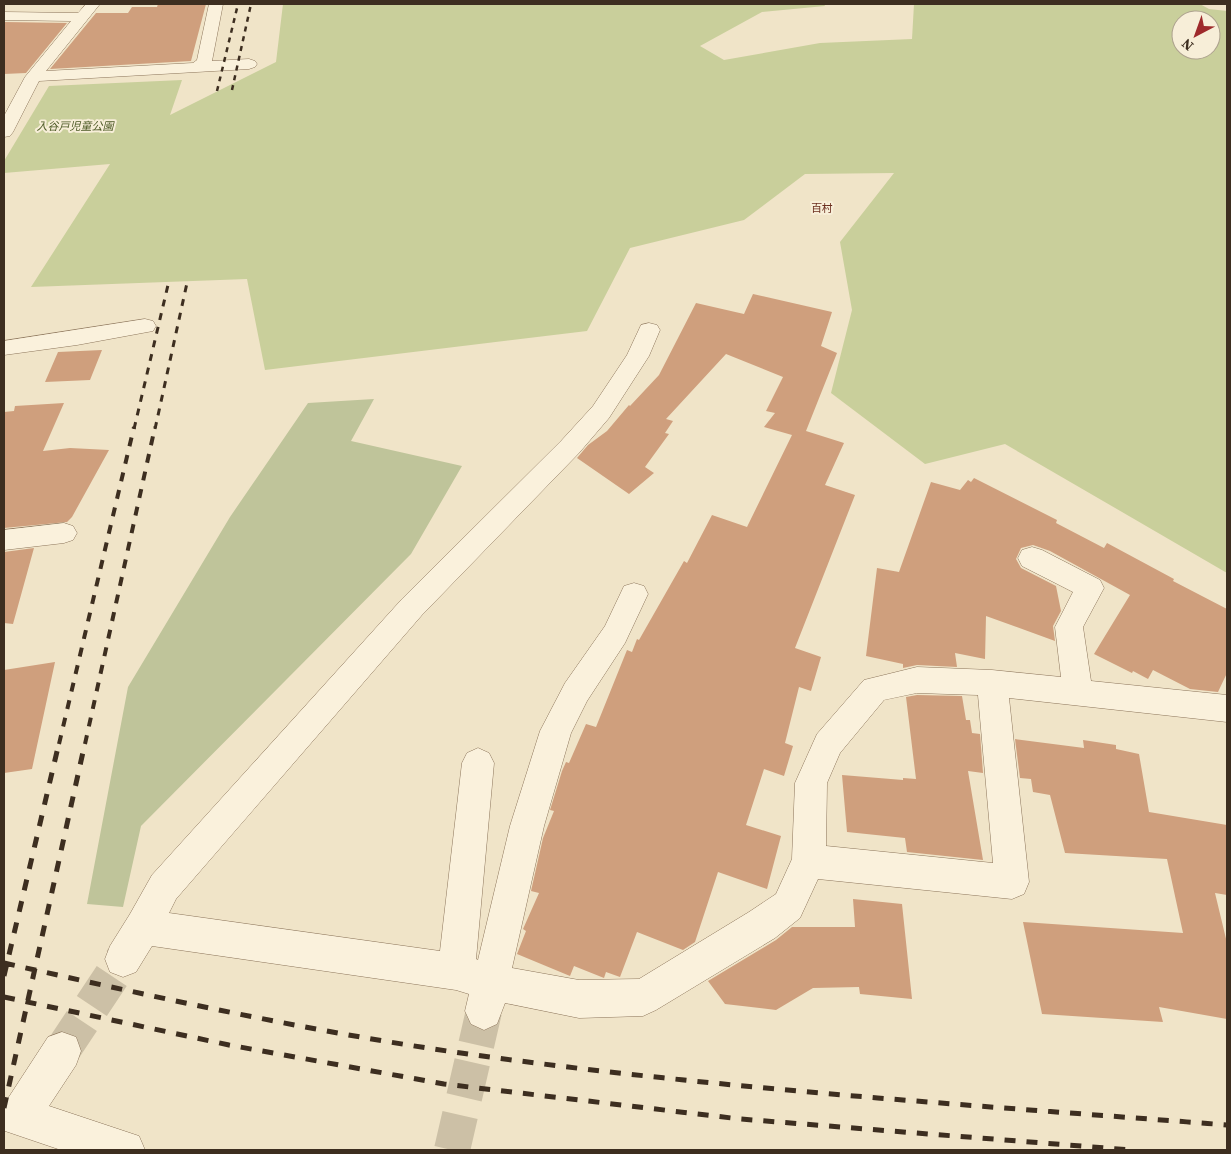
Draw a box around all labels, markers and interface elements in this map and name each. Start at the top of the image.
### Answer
north arrow [1171,10,1221,60]
text: N [1177,34,1198,56]
park label: 入谷戸児童公園 [37,119,115,134]
district label: 百村 [811,201,833,216]

